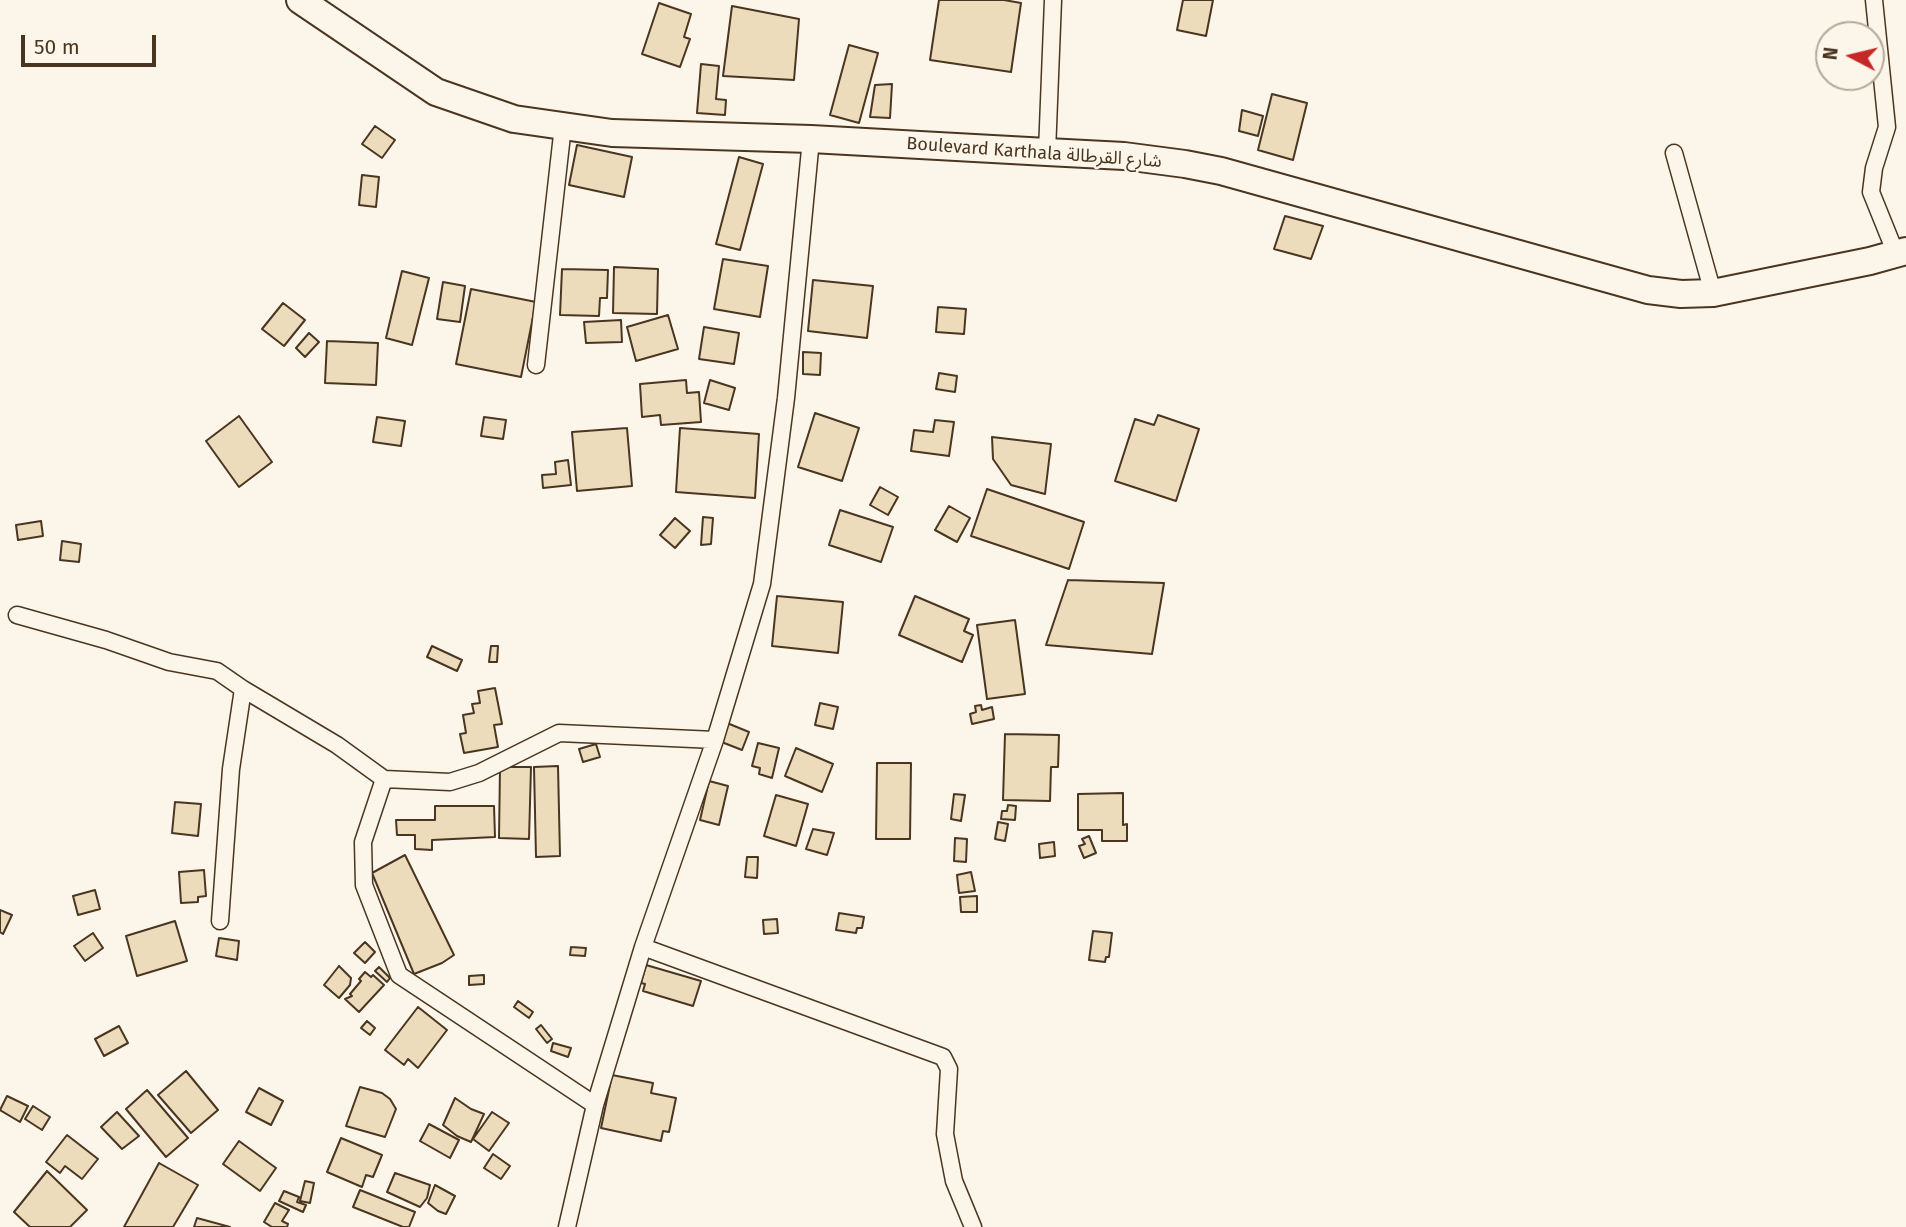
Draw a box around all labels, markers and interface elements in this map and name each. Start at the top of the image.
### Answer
scale bar [24,21,159,65]
north arrow [1815,21,1885,91]
text: 50 m [34,34,80,60]
text: N [1818,46,1843,61]
street label: Boulevard Karthala شارع القرطالة [906,133,1162,173]

